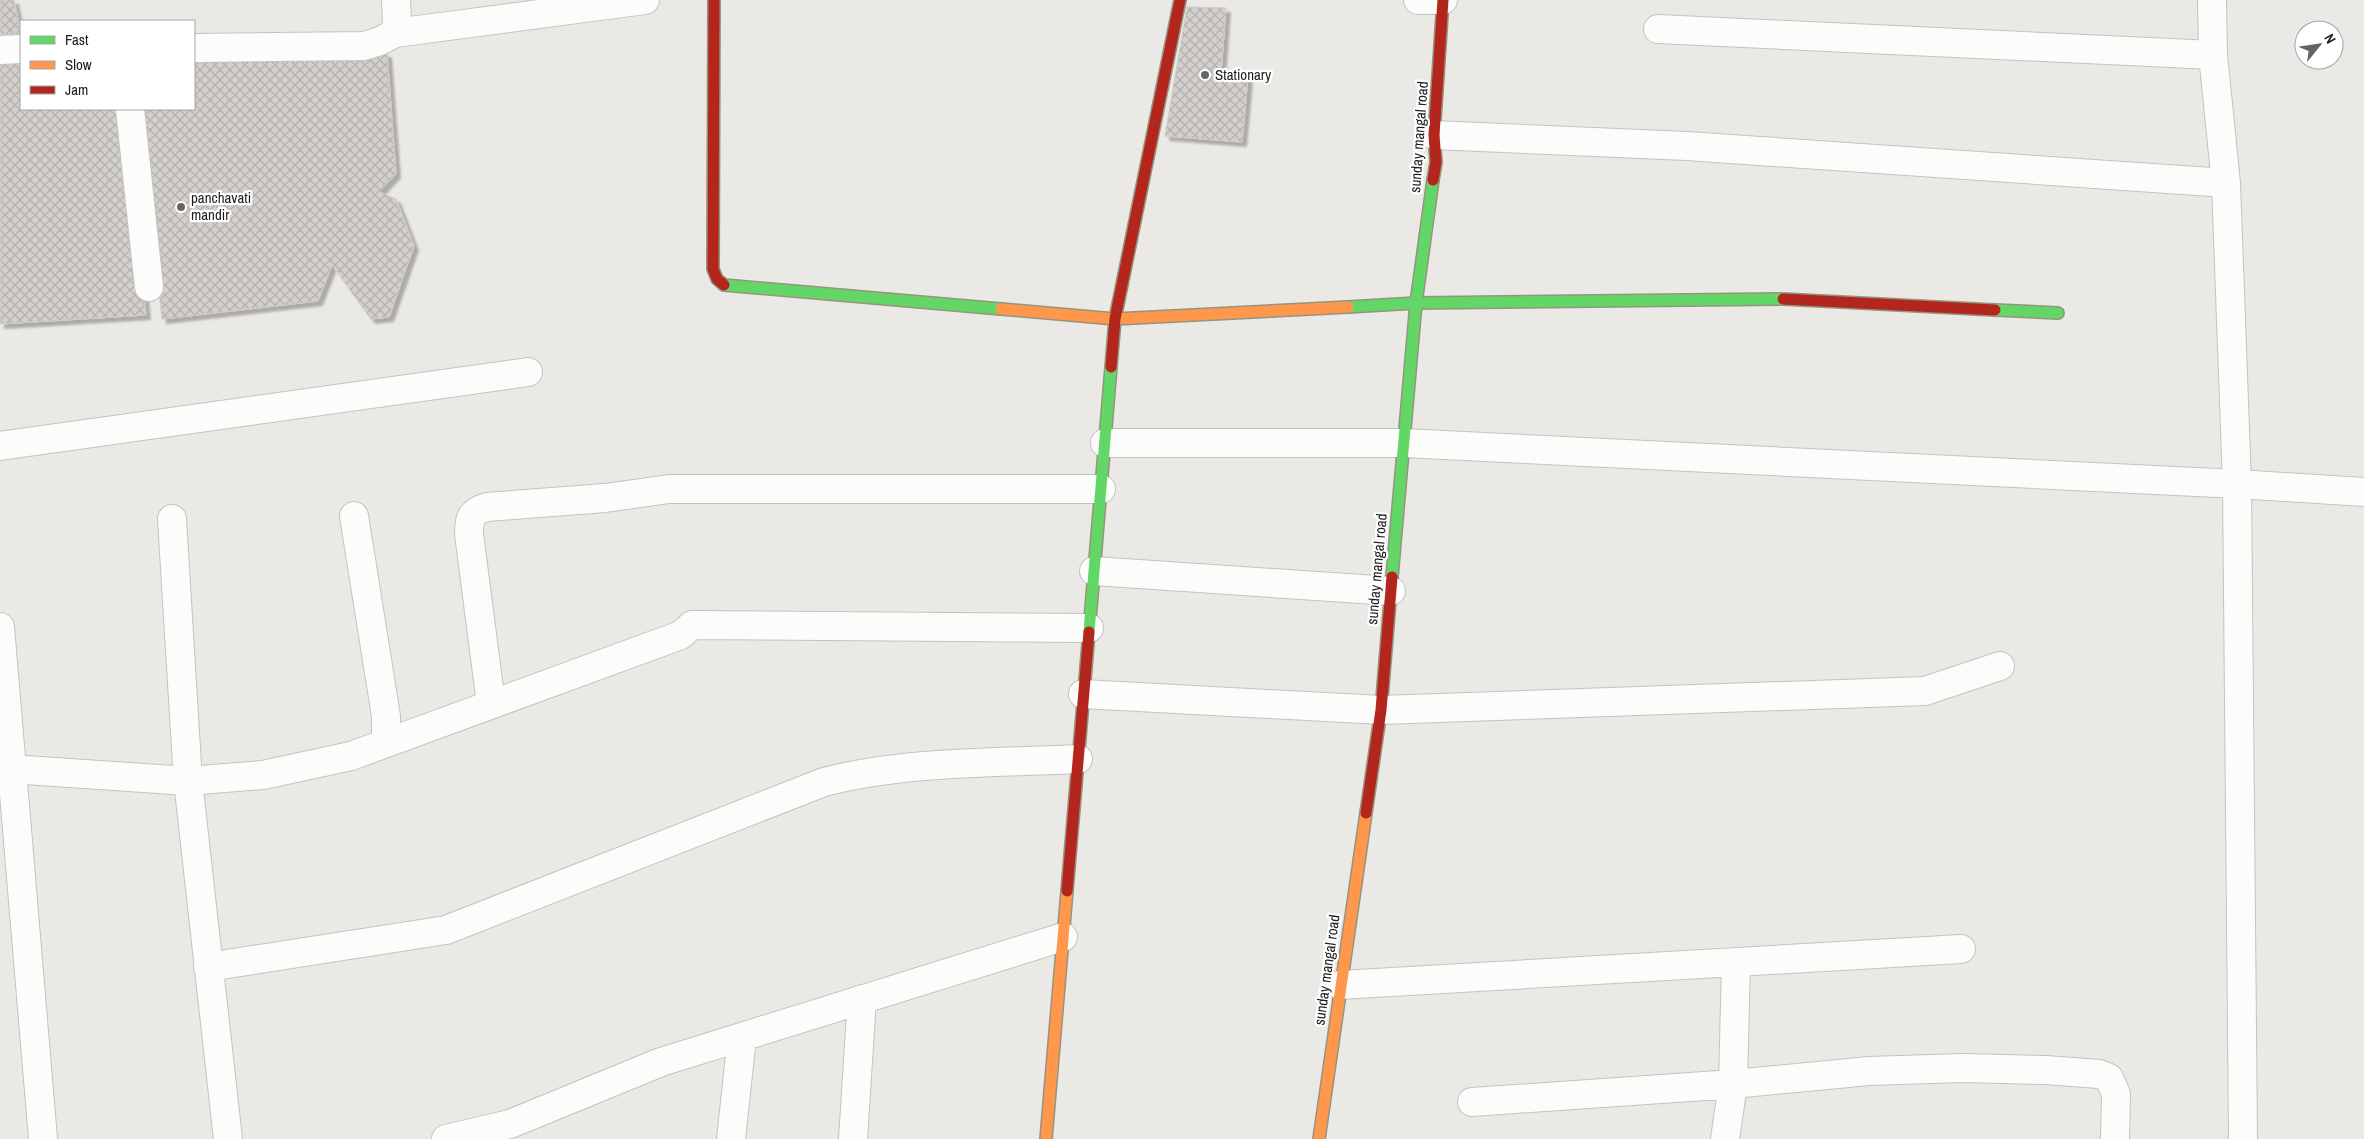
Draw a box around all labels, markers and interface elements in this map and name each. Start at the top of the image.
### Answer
legend [20,20,195,110]
north arrow [2294,20,2344,70]
text: Fast [65,29,89,50]
text: N [2320,30,2340,47]
text: Slow [65,54,92,75]
place label: Stationary [1215,64,1272,85]
marker: Stationary [1199,69,1211,81]
text: Jam [65,79,88,100]
street label: sunday mangal road [1404,81,1433,193]
place label: panchavati mandir [191,187,251,225]
marker: panchavati mandir [175,201,187,213]
street label: sunday mangal road [1361,513,1392,625]
street label: sunday mangal road [1308,913,1345,1027]

